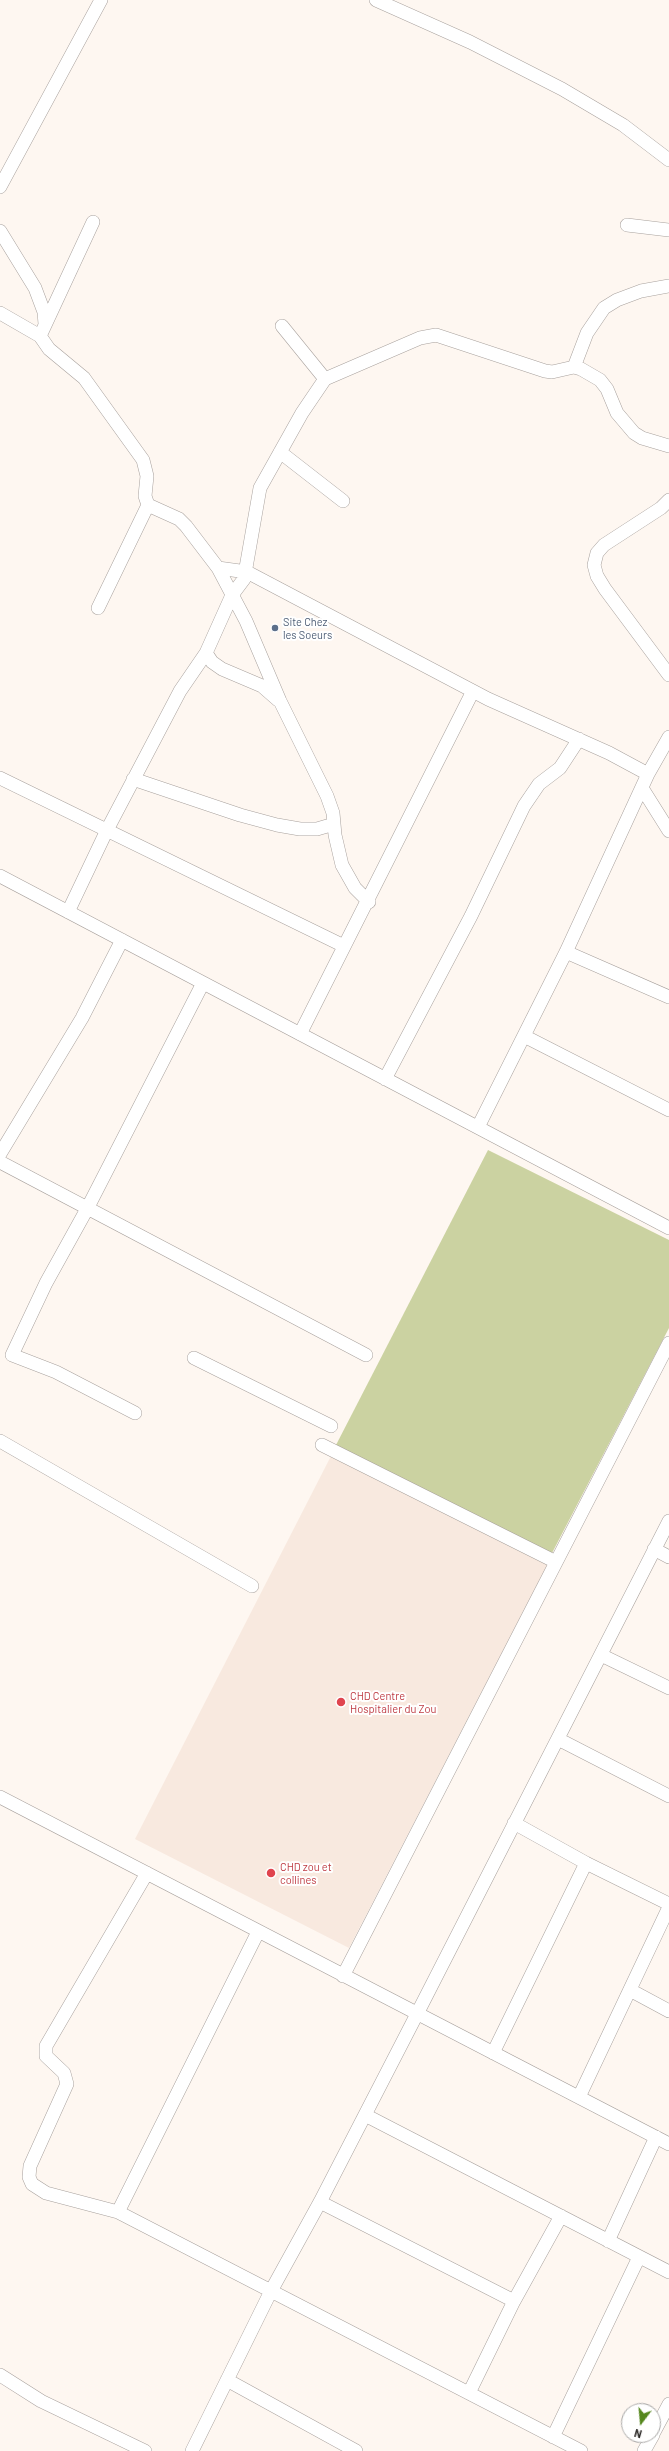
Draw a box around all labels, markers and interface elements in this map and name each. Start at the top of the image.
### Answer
place label: Site Chez les Soeurs [283,615,332,641]
marker: Site Chez les Soeurs [270,623,280,633]
place label: CHD Centre Hospitalier du Zou [350,1689,436,1715]
marker: CHD Centre Hospitalier du Zou [335,1696,347,1708]
place label: CHD zou et collines [280,1860,332,1886]
marker: CHD zou et collines [265,1867,277,1879]
north arrow [621,2403,661,2443]
text: N [633,2427,643,2441]

